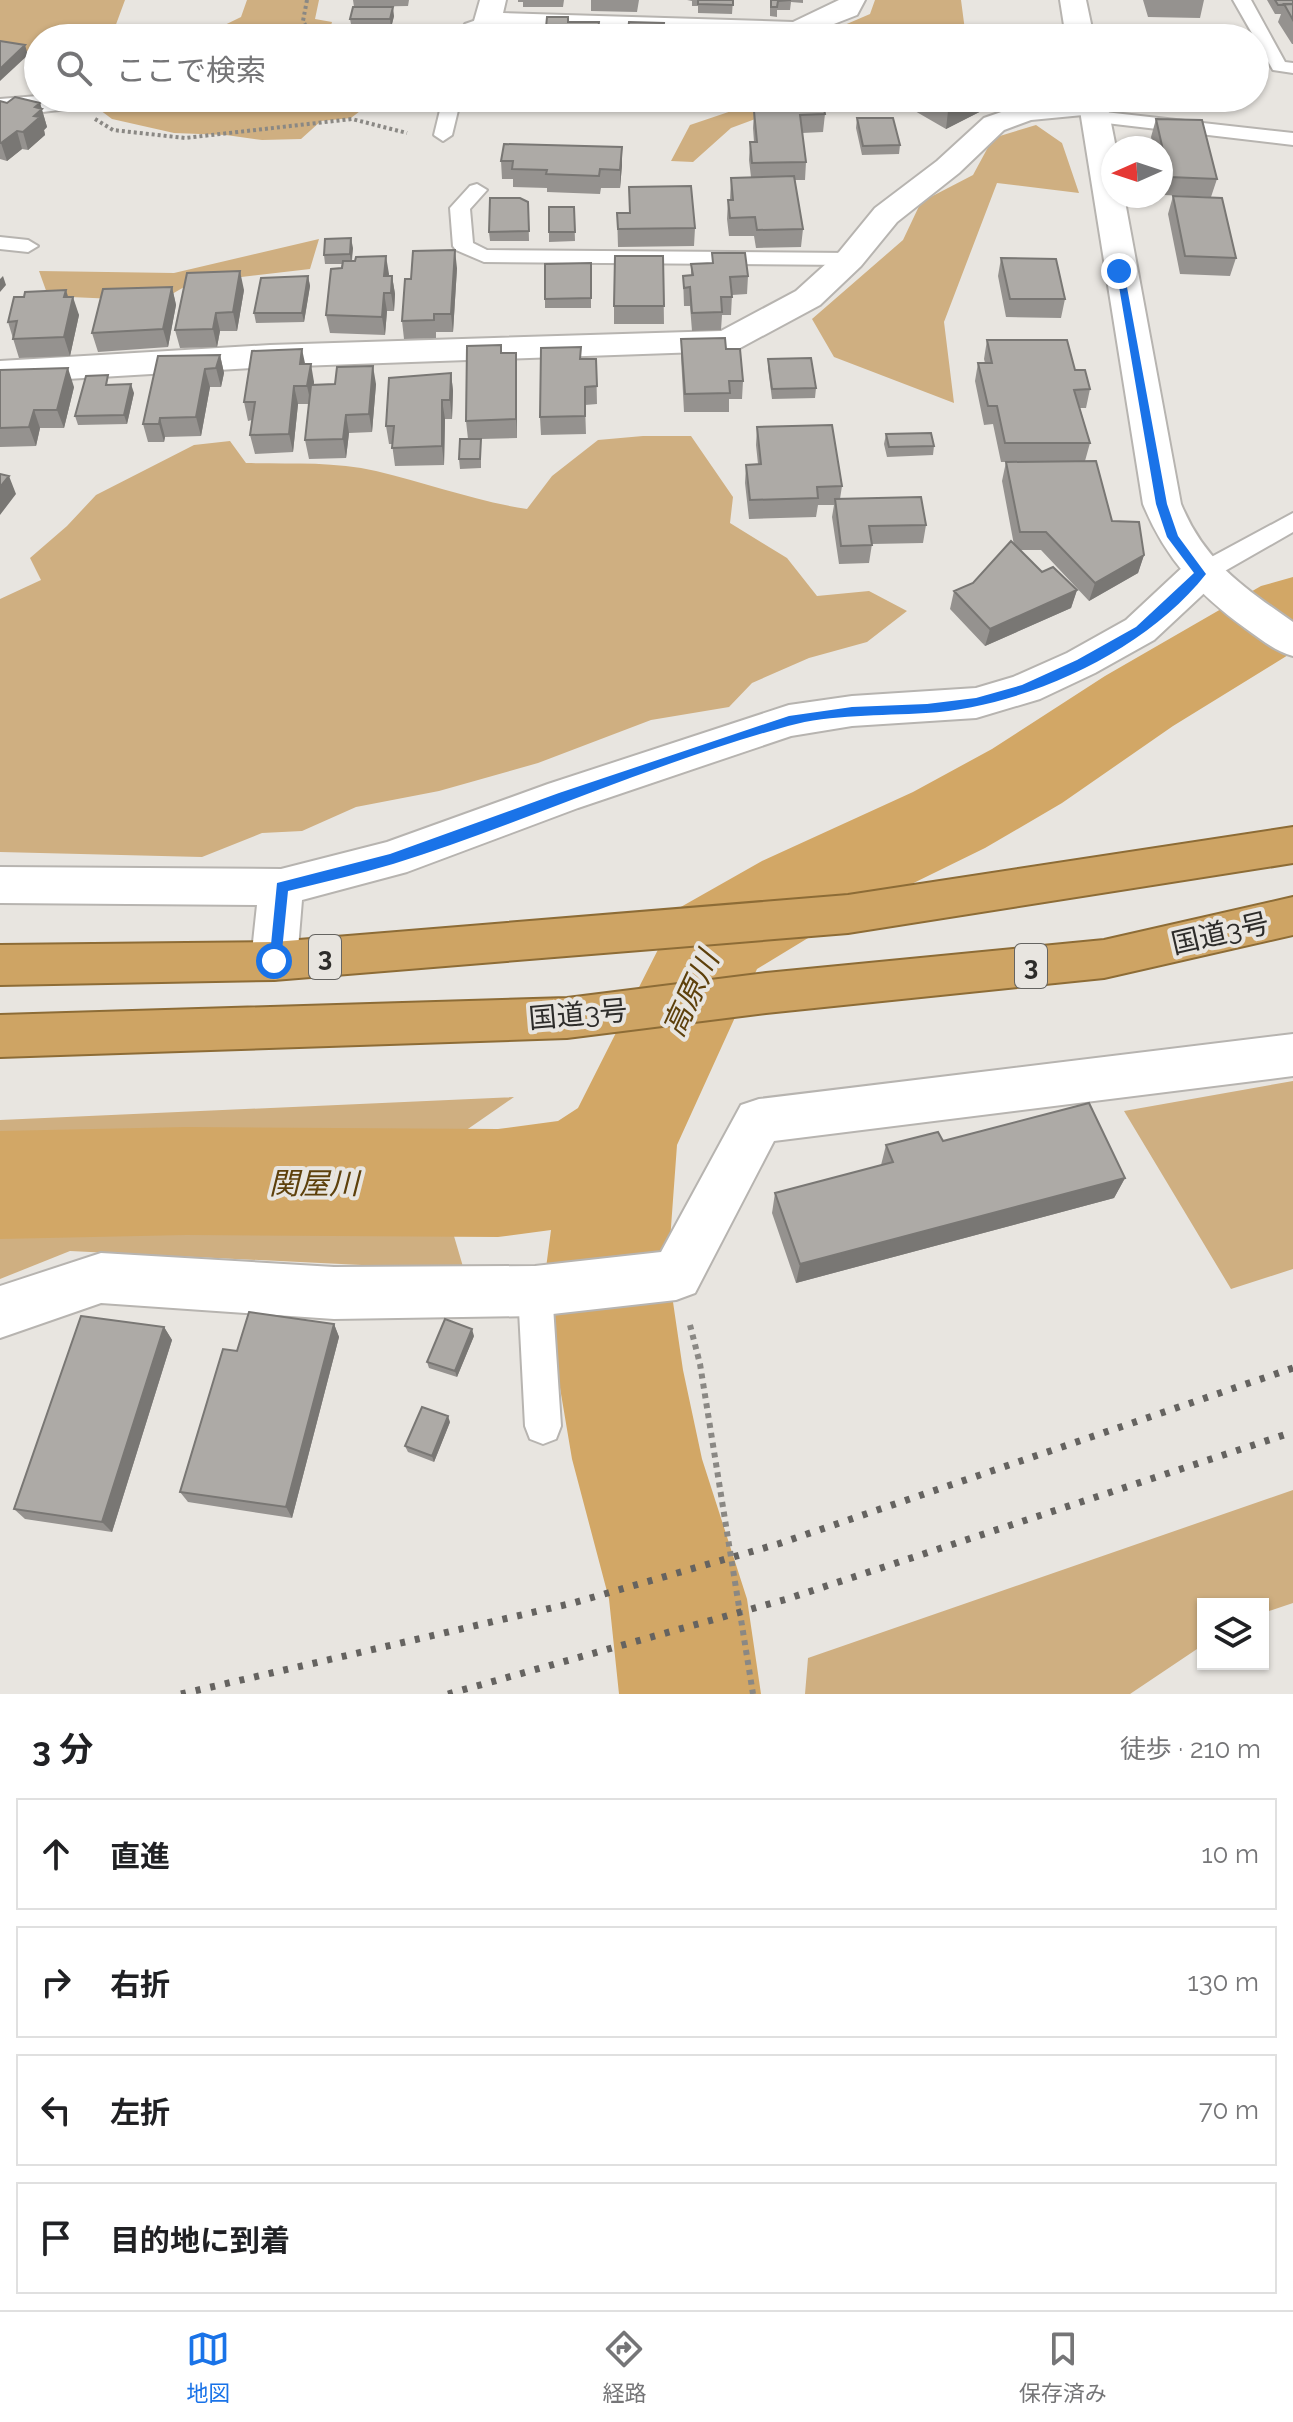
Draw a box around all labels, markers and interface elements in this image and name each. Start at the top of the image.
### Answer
search box [24,24,1269,112]
icon: search [52,46,96,90]
text: ここで検索 [116,53,266,88]
north arrow [1101,136,1173,208]
route end [1101,253,1137,289]
street label: 国道3号 [1168,906,1272,961]
road number: 3 [309,935,341,979]
route start [256,943,292,979]
water label: 高原川 [656,943,727,1042]
road number: 3 [1015,944,1047,988]
street label: 国道3号 [527,994,629,1035]
water label: 関屋川 [269,1166,362,1201]
map controls [1197,1598,1269,1670]
button: layers [1197,1598,1269,1670]
text: 3 分 [32,1729,93,1769]
text: 徒歩 · 210 m [1120,1734,1261,1764]
icon: ahead [34,1832,78,1876]
text: 直進 [110,1839,170,1874]
text: 10 m [1201,1839,1259,1869]
icon: right [34,1960,78,2004]
text: 右折 [110,1967,170,2002]
text: 130 m [1188,1967,1259,1997]
icon: left [34,2088,78,2132]
text: 左折 [110,2095,170,2130]
text: 70 m [1199,2095,1259,2125]
icon: arrive [34,2216,78,2260]
text: 目的地に到着 [110,2223,290,2258]
tab: 地図 [186,2327,230,2407]
tab: 経路 [602,2327,647,2407]
tab: 保存済み [1019,2327,1107,2407]

